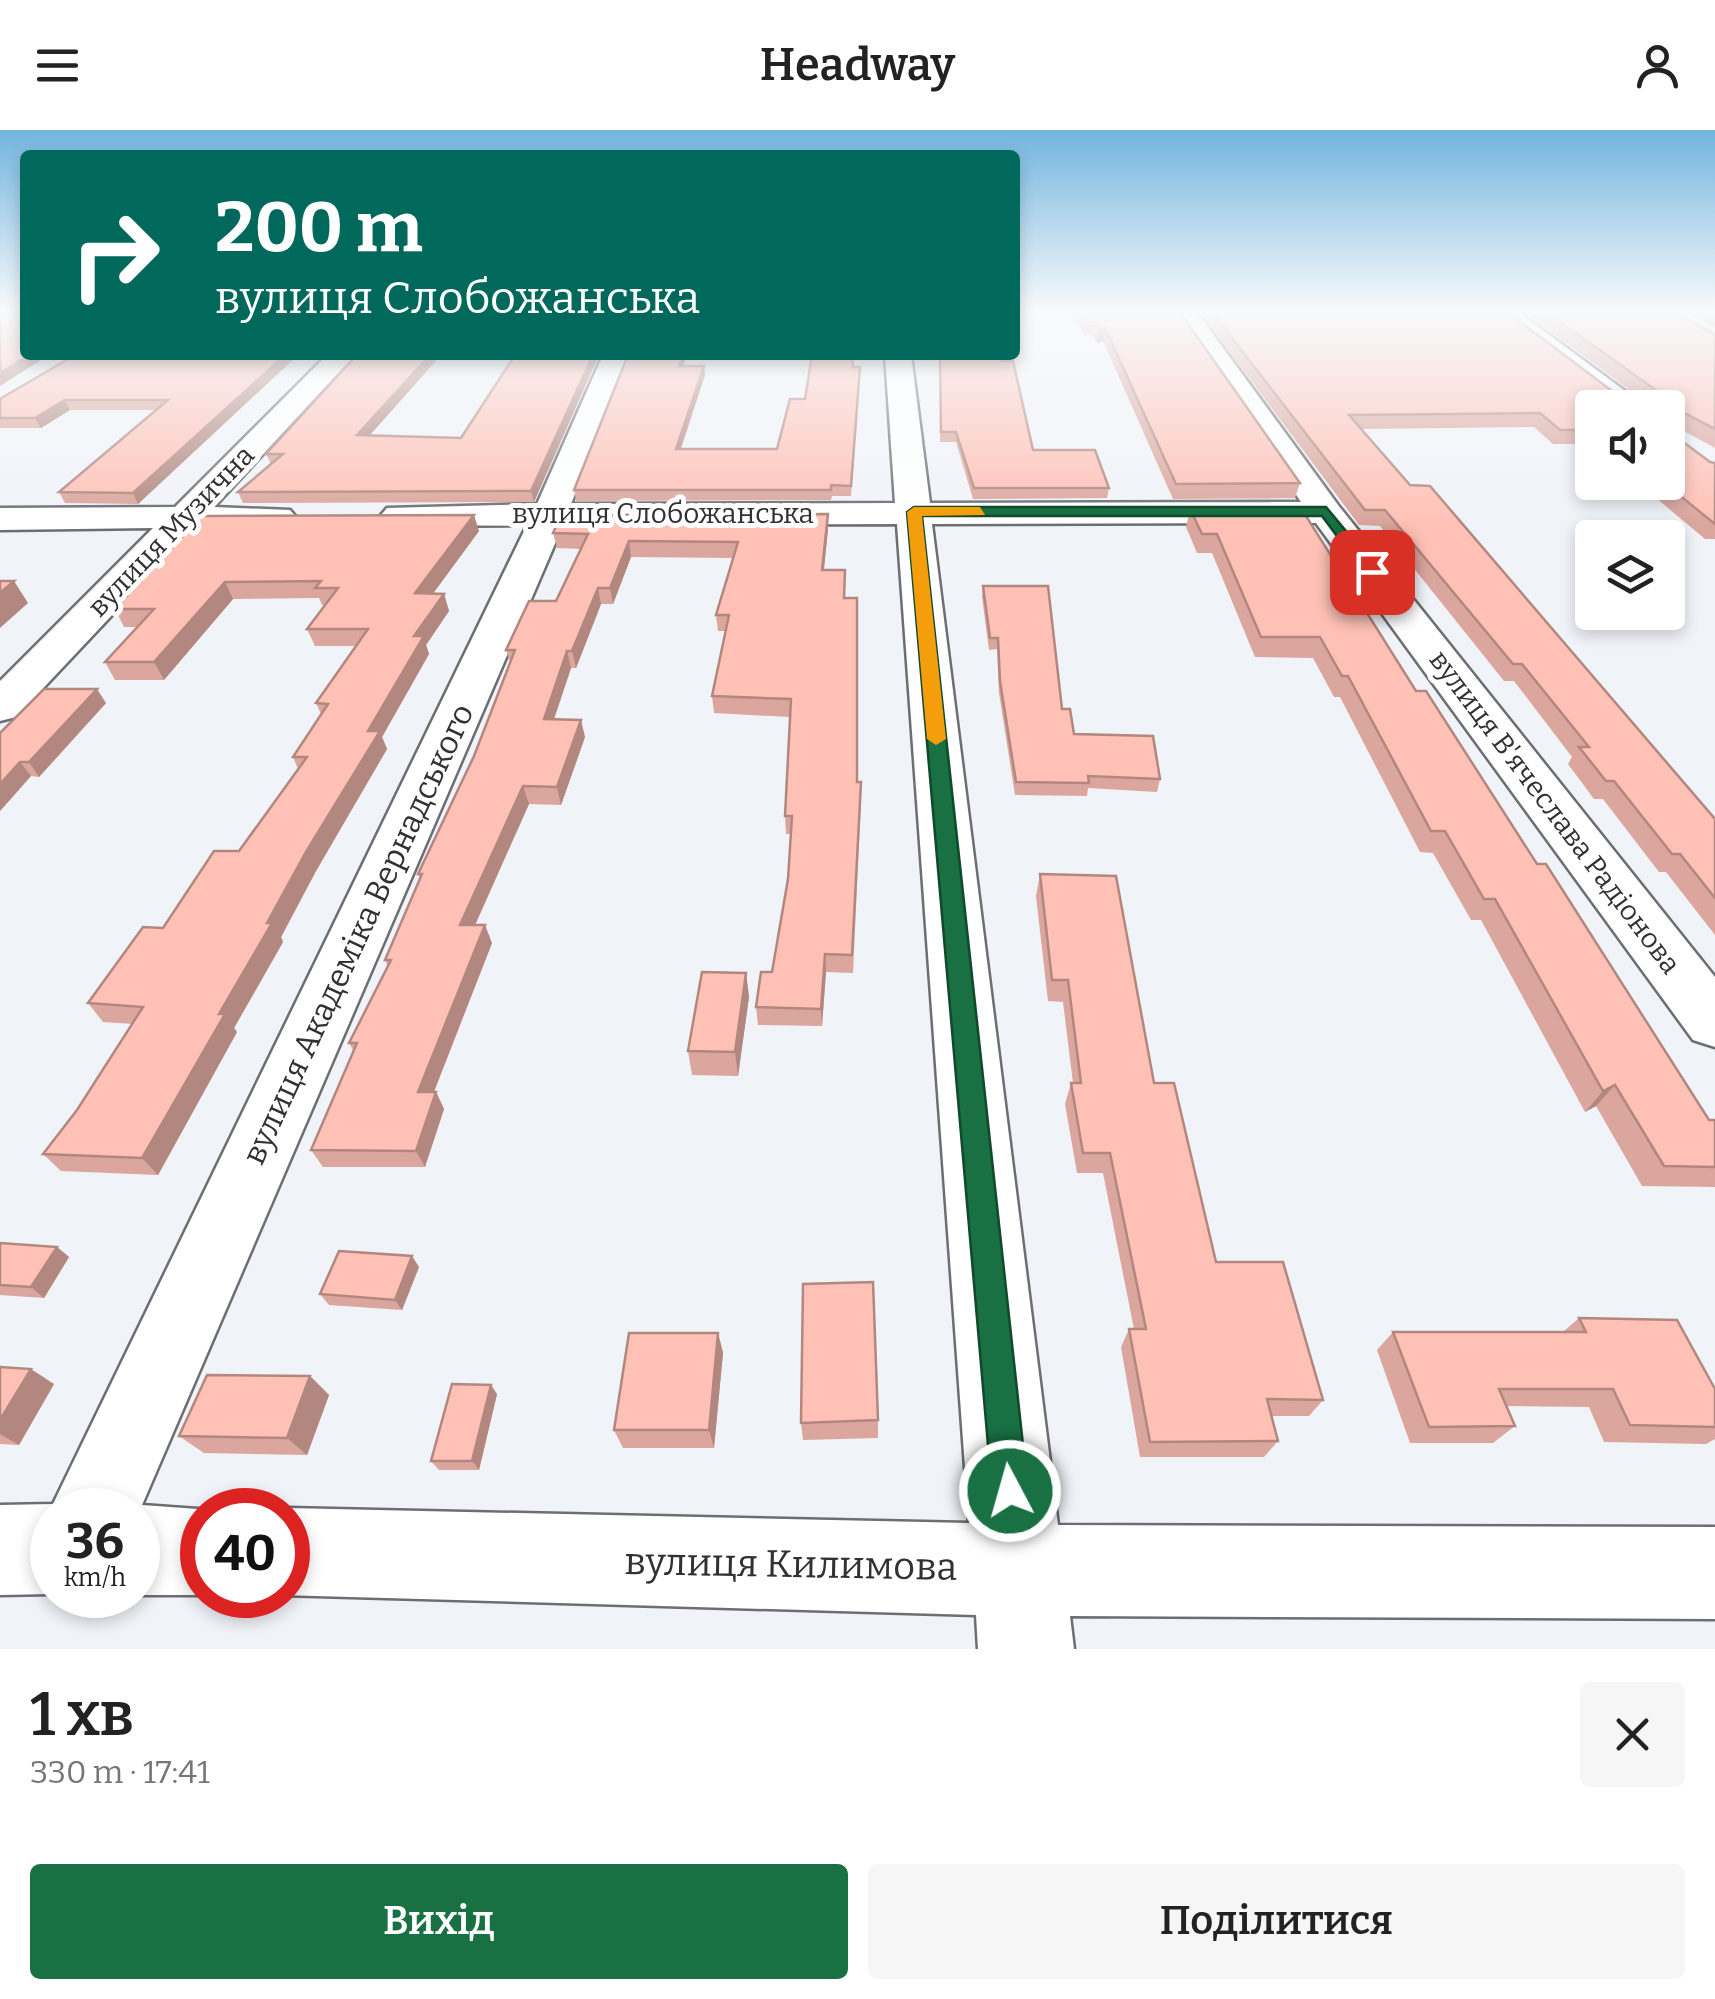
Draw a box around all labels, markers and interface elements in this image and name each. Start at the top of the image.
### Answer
icon: menu [30,38,85,93]
text: Headway [760,38,955,92]
icon: person [1630,38,1685,93]
text: 200 m [215,186,423,270]
icon: right [50,190,180,320]
text: вулиця Слобожанська [215,271,700,325]
map controls [1575,390,1685,630]
button: sound [1575,390,1685,500]
street label: вулиця Музична [81,439,261,623]
street label: вулиця Слобожанська [512,497,814,530]
button: layers [1575,520,1685,630]
pin [1330,530,1415,615]
icon: arrive [1345,545,1400,600]
street label: вулиця В'ячеслава Радіонова [1423,644,1687,980]
street label: вулиця Академіка Вернадського [234,698,482,1170]
position arrow [958,1439,1062,1543]
speed limit sign: 40 [180,1488,310,1618]
text: 36 [66,1511,124,1571]
street label: вулиця Килимова [624,1538,958,1590]
text: km/h [64,1563,126,1593]
text: 1 хв [30,1679,134,1751]
button: close [1580,1682,1685,1787]
text: 330 m · 17:41 [30,1753,210,1791]
button: Вихід [30,1864,848,1979]
button: Поділитися [868,1864,1685,1979]

